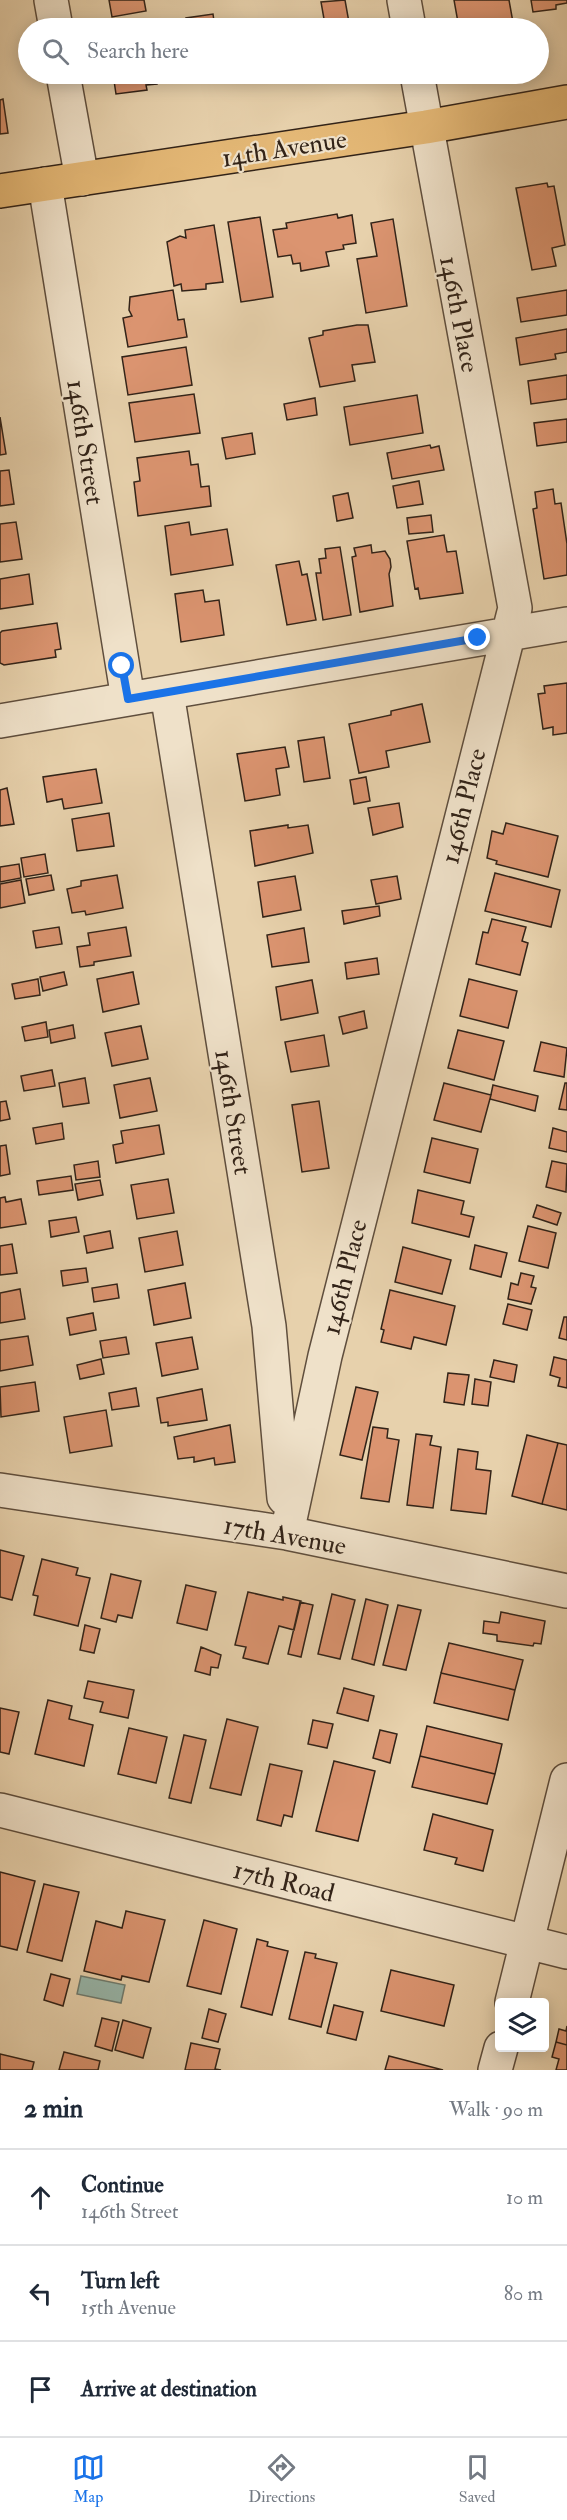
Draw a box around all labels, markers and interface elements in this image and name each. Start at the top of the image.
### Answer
search box [18,18,549,84]
icon: search [39,35,72,68]
text: Search here [87,37,189,65]
street label: 14th Avenue [219,123,349,175]
street label: 146th Place [432,253,486,375]
street label: 146th Street [59,377,111,507]
route end [464,624,490,650]
route start [108,652,134,678]
street label: 146th Place [434,745,494,867]
street label: 146th Street [207,1047,259,1177]
street label: 146th Place [315,1216,375,1338]
street label: 17th Avenue [221,1509,349,1563]
street label: 17th Road [230,1854,338,1910]
map controls [495,1998,549,2052]
button: layers [495,1998,549,2052]
text: 2 min [24,2093,83,2125]
text: Walk · 90 m [449,2097,543,2122]
text: Continue [81,2171,164,2199]
icon: ahead [24,2181,57,2214]
text: 10 m [506,2185,543,2210]
text: 146th Street [81,2199,178,2224]
text: Turn left [81,2267,160,2295]
icon: left [24,2277,57,2310]
text: 80 m [504,2281,543,2306]
text: 15th Avenue [81,2295,176,2320]
icon: arrive [24,2373,57,2406]
text: Arrive at destination [81,2375,257,2403]
tab: Map [72,2451,105,2507]
tab: Directions [248,2451,315,2507]
tab: Saved [459,2451,495,2507]

